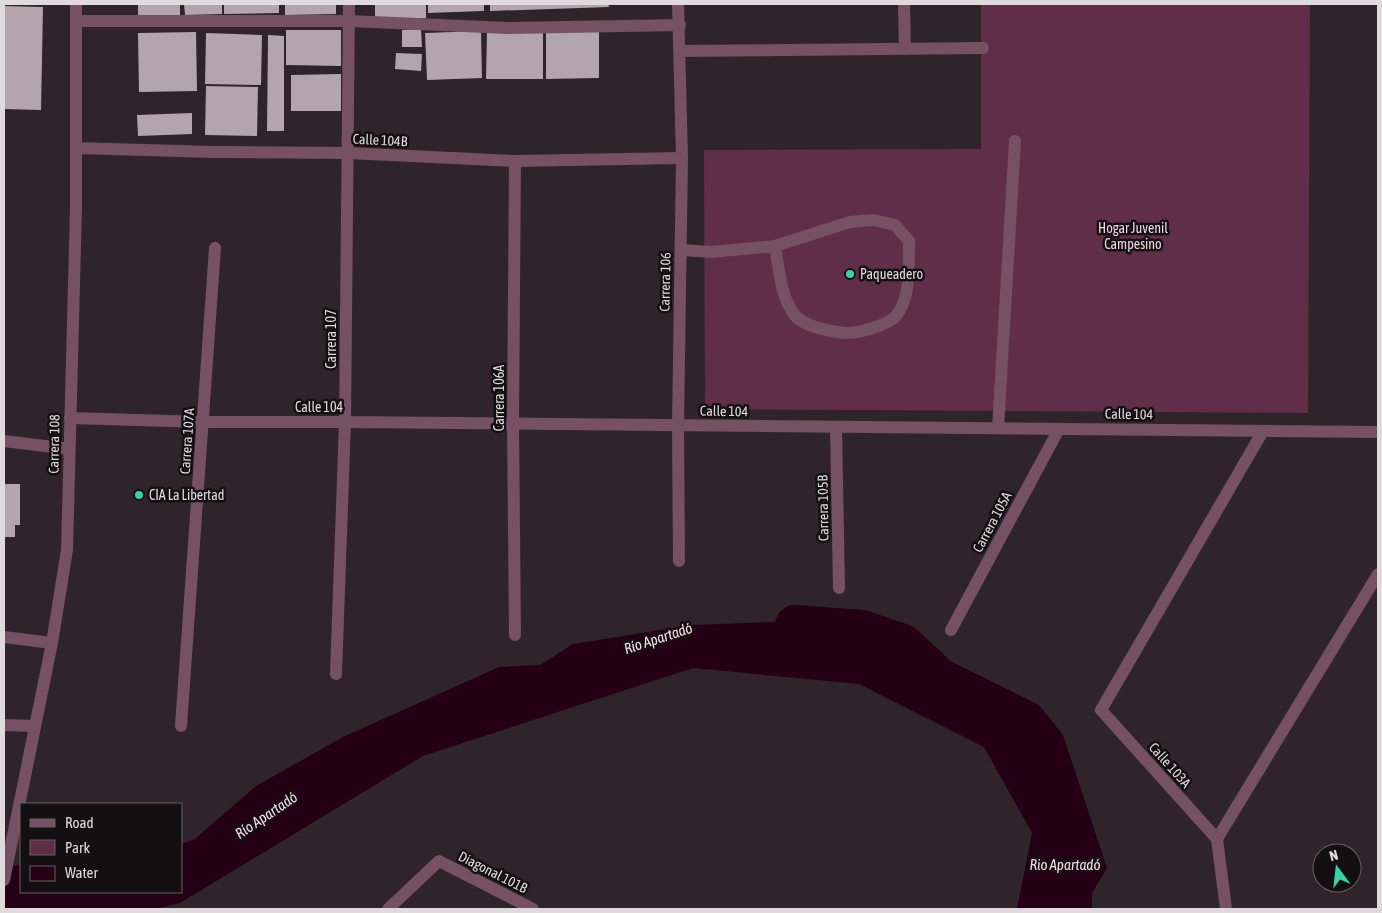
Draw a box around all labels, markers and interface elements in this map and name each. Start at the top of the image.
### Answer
street label: Calle 104B [352,131,408,149]
park label: Hogar Juvenil Campesino [1098,220,1168,252]
street label: Carrera 106 [656,252,674,312]
place label: Paqueadero [860,266,923,282]
marker: Paqueadero [844,268,856,280]
street label: Carrera 107 [323,309,339,369]
street label: Carrera 106A [491,365,507,431]
street label: Calle 104 [295,399,343,415]
street label: Calle 104 [700,403,749,419]
street label: Calle 104 [1105,406,1154,422]
street label: Carrera 107A [177,407,197,475]
street label: Carrera 108 [45,414,63,474]
street label: Carrera 105B [814,474,832,541]
place label: CIA La Libertad [149,487,224,503]
marker: CIA La Libertad [133,489,145,501]
street label: Carrera 105A [969,489,1015,555]
water label: Río Apartadó [622,619,694,657]
street label: Calle 103A [1146,739,1194,791]
water label: Río Apartadó [232,788,300,842]
legend [20,803,182,893]
text: Road [65,814,94,831]
text: Park [65,839,90,856]
north arrow [1312,843,1362,893]
text: N [1328,847,1340,864]
street label: Diagonal 101B [456,848,530,896]
water label: Rio Apartadó [1029,856,1101,873]
text: Water [65,864,98,881]

